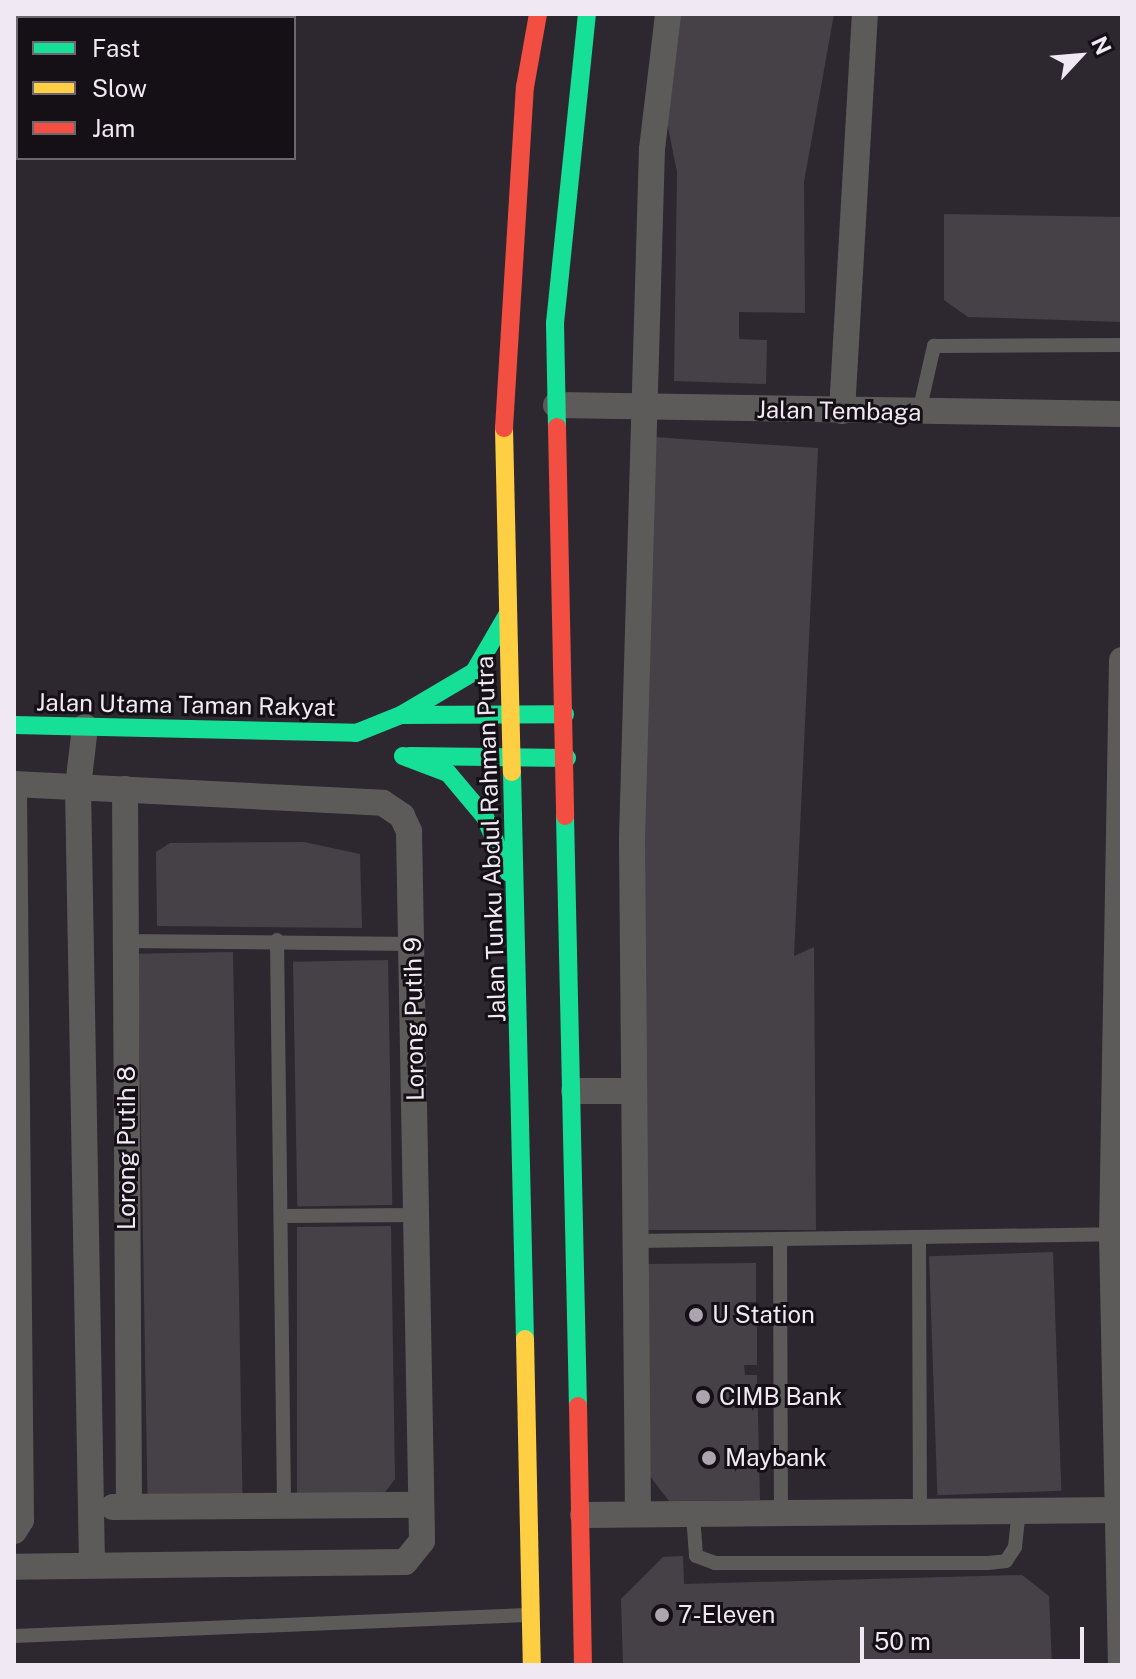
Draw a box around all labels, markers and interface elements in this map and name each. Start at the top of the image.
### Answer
legend [16,16,296,160]
north arrow [1040,16,1120,96]
text: N [1086,32,1117,59]
text: Fast [92,34,140,62]
text: Slow [92,74,147,102]
text: Jam [92,114,135,142]
street label: Jalan Tembaga [756,395,922,427]
street label: Jalan Tunku Abdul Rahman Putra [470,655,512,1023]
street label: Jalan Utama Taman Rakyat [36,688,336,722]
street label: Lorong Putih 9 [398,937,430,1101]
street label: Lorong Putih 8 [113,1066,141,1230]
place label: U Station [712,1301,815,1329]
marker: U Station [687,1306,705,1324]
place label: CIMB Bank [719,1383,842,1411]
marker: CIMB Bank [694,1388,712,1406]
place label: Maybank [725,1444,827,1472]
marker: Maybank [700,1449,718,1467]
place label: 7-Eleven [678,1601,775,1629]
marker: 7-Eleven [653,1606,671,1624]
scale bar [864,1611,1088,1661]
text: 50 m [874,1627,931,1655]

